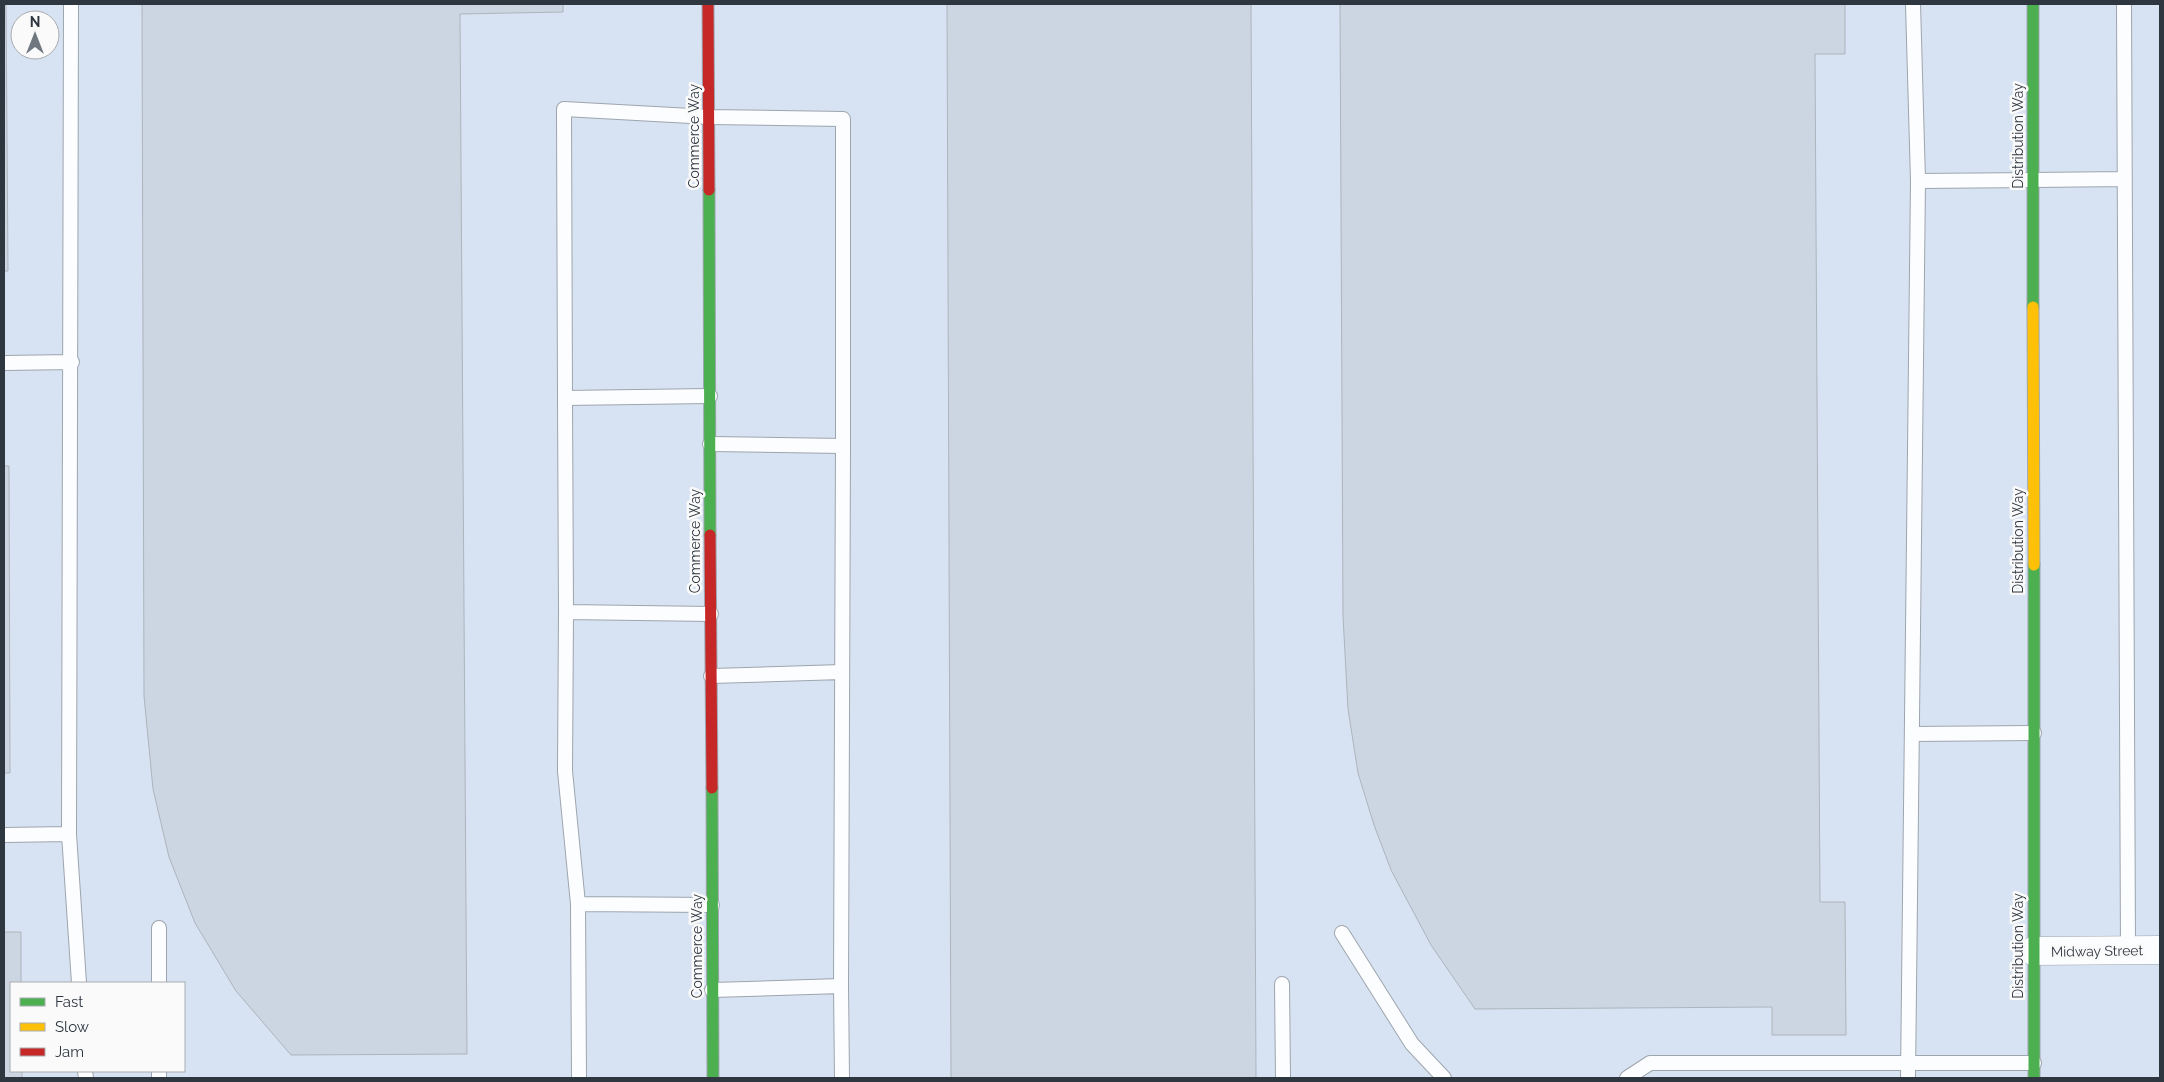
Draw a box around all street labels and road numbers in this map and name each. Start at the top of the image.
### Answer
street label: Commerce Way [686,83,702,188]
street label: Distribution Way [2010,83,2026,189]
street label: Commerce Way [687,488,703,593]
street label: Distribution Way [2010,488,2026,594]
street label: Commerce Way [689,893,705,998]
street label: Distribution Way [2010,893,2026,999]
street label: Midway Street [2051,942,2144,960]

